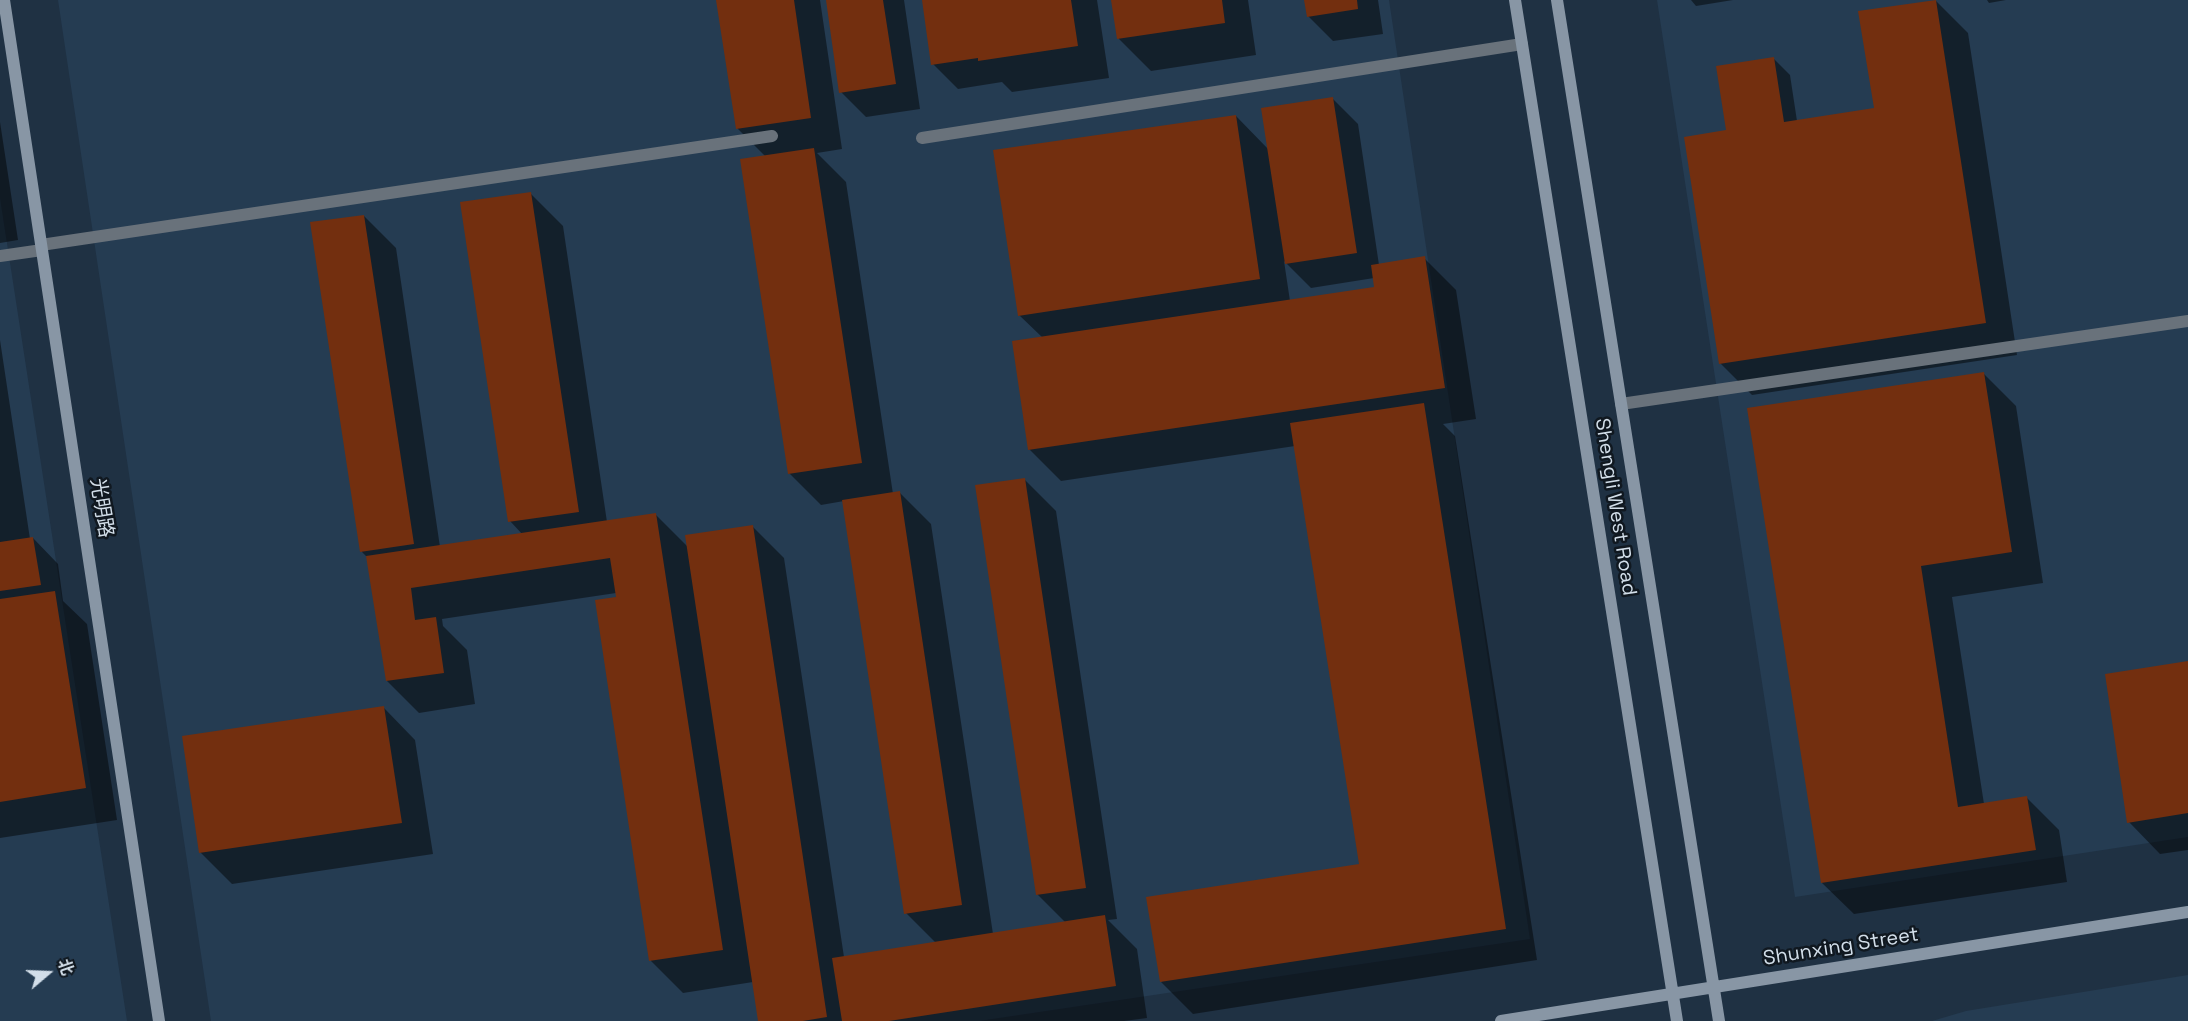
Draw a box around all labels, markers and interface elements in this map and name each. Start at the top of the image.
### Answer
street label: Shengli West Road [1589,417,1641,597]
street label: 光明路 [84,476,118,540]
street label: Shunxing Street [1762,923,1920,971]
north arrow [18,943,78,1003]
text: 北 [53,956,78,978]

